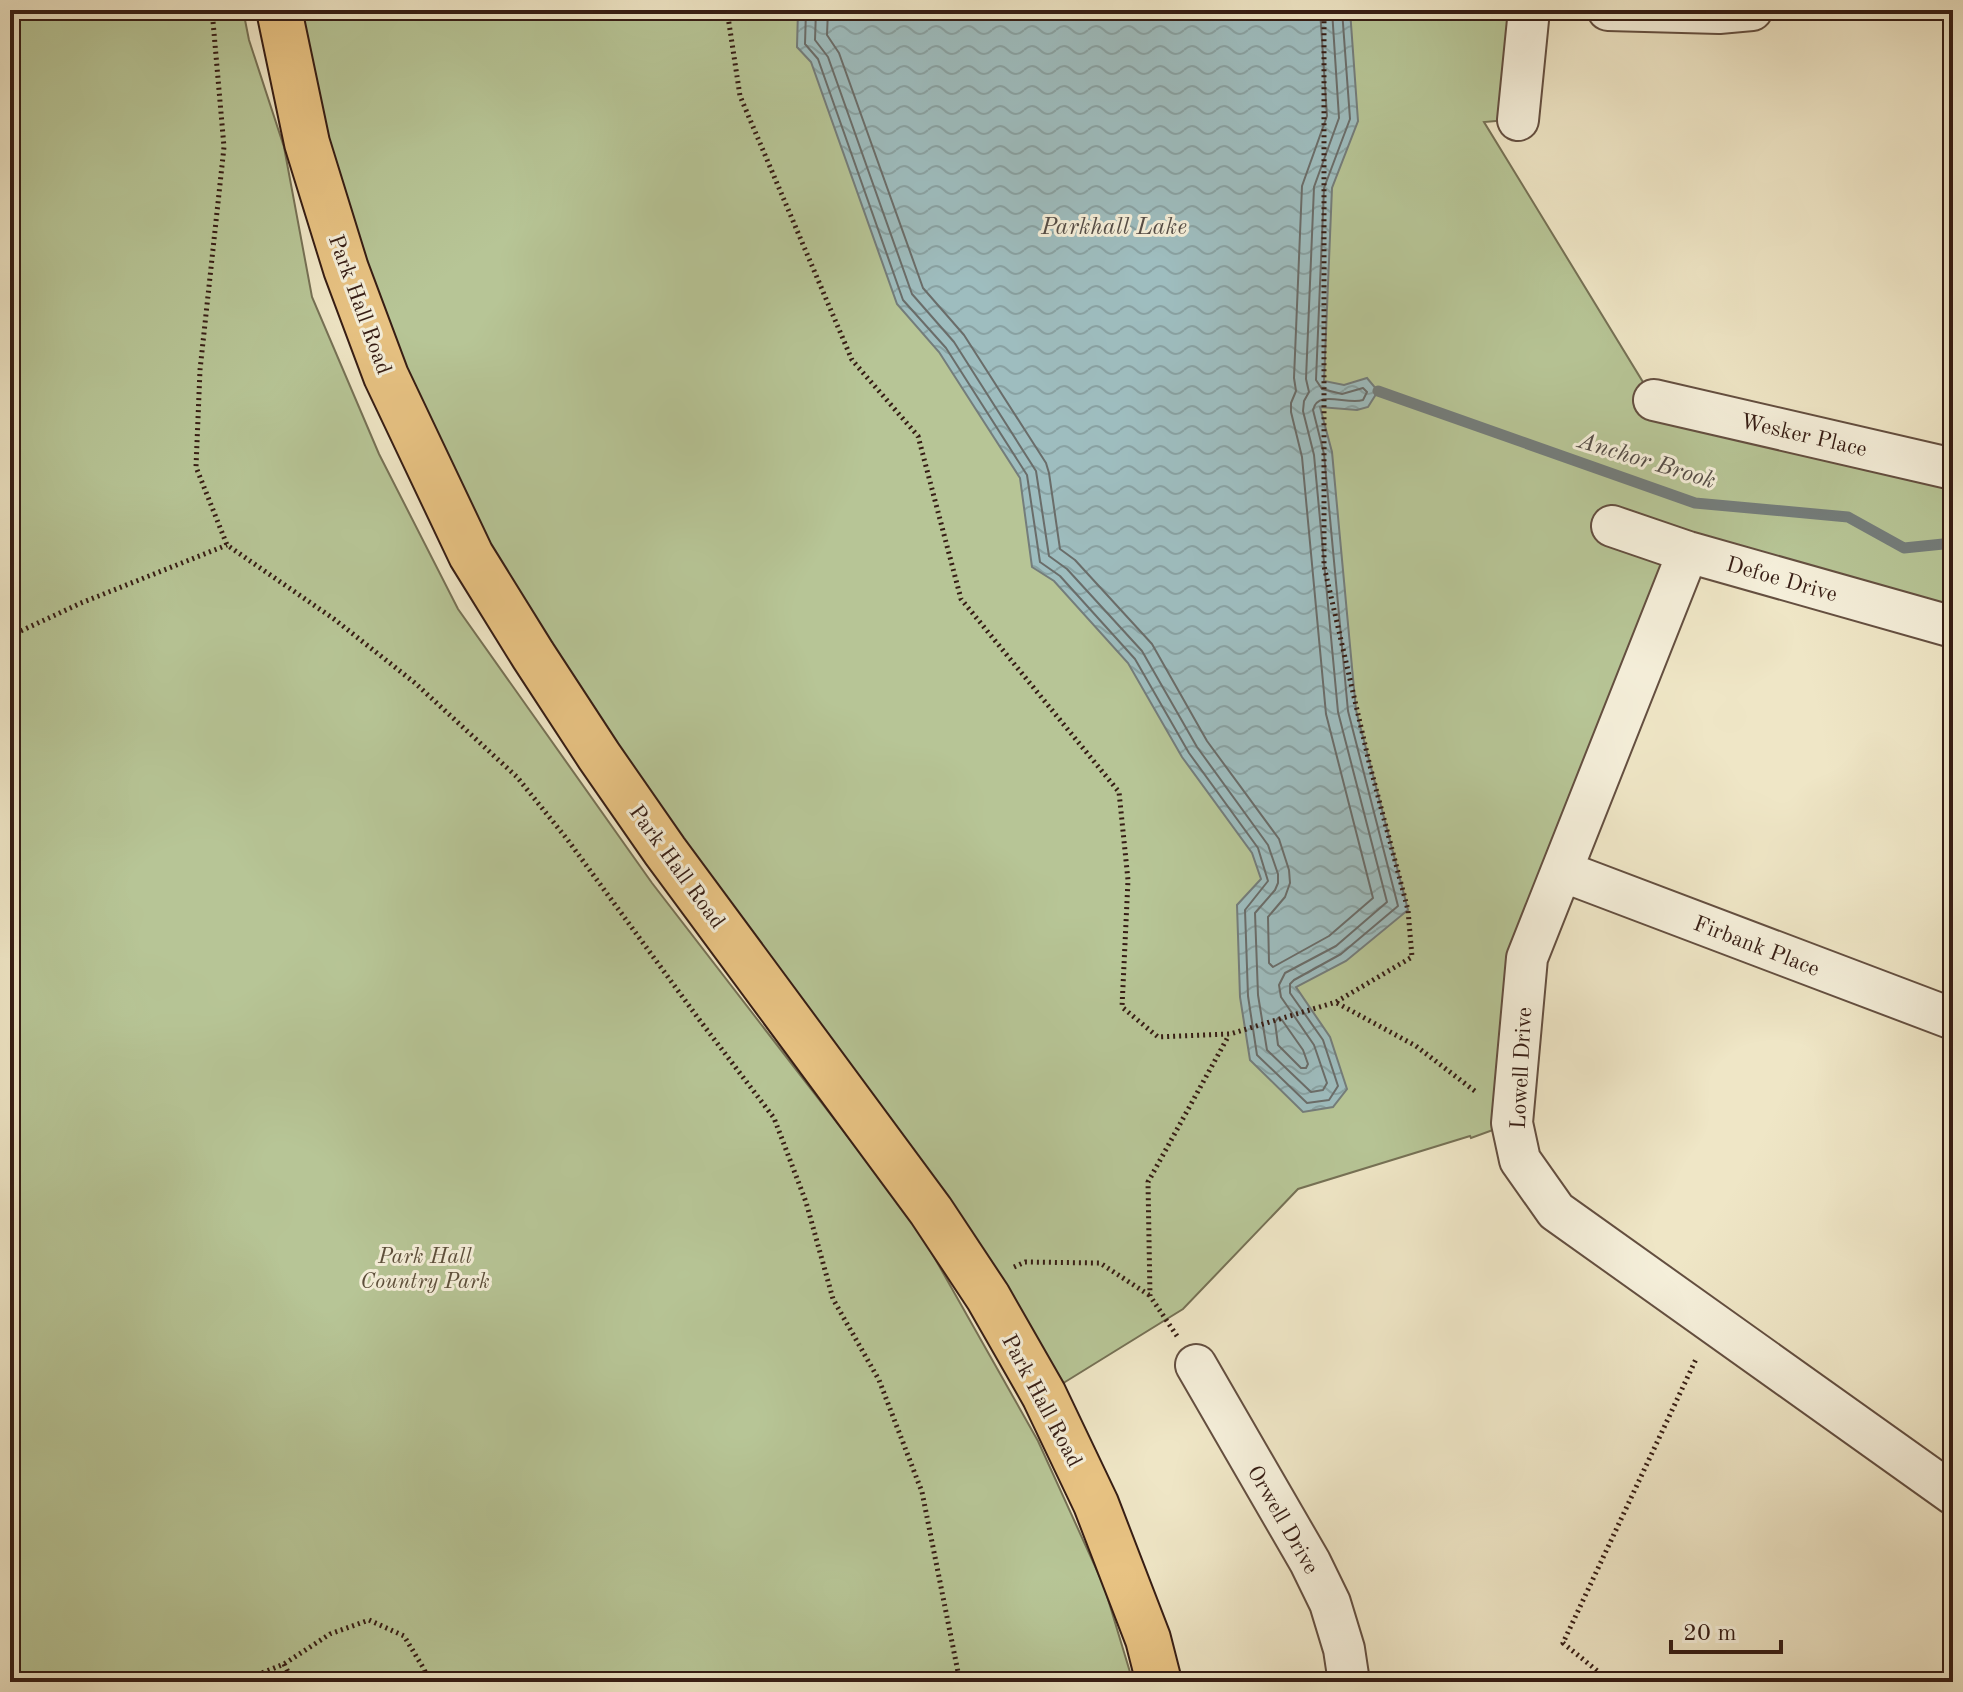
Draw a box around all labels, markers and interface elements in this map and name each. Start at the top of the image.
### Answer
water label: Parkhall Lake [1040,216,1187,240]
street label: Park Hall Road [324,232,395,377]
street label: Wesker Place [1738,411,1869,461]
water label: Anchor Brook [1573,429,1718,494]
street label: Defoe Drive [1723,554,1840,606]
street label: Park Hall Road [624,801,728,933]
street label: Firbank Place [1690,913,1822,981]
street label: Lowell Drive [1508,1006,1536,1130]
park label: Park Hall Country Park [360,1246,490,1293]
street label: Park Hall Road [997,1331,1085,1471]
street label: Orwell Drive [1242,1462,1322,1578]
scale bar [1671,1604,1781,1654]
text: 20 m [1683,1622,1737,1646]

